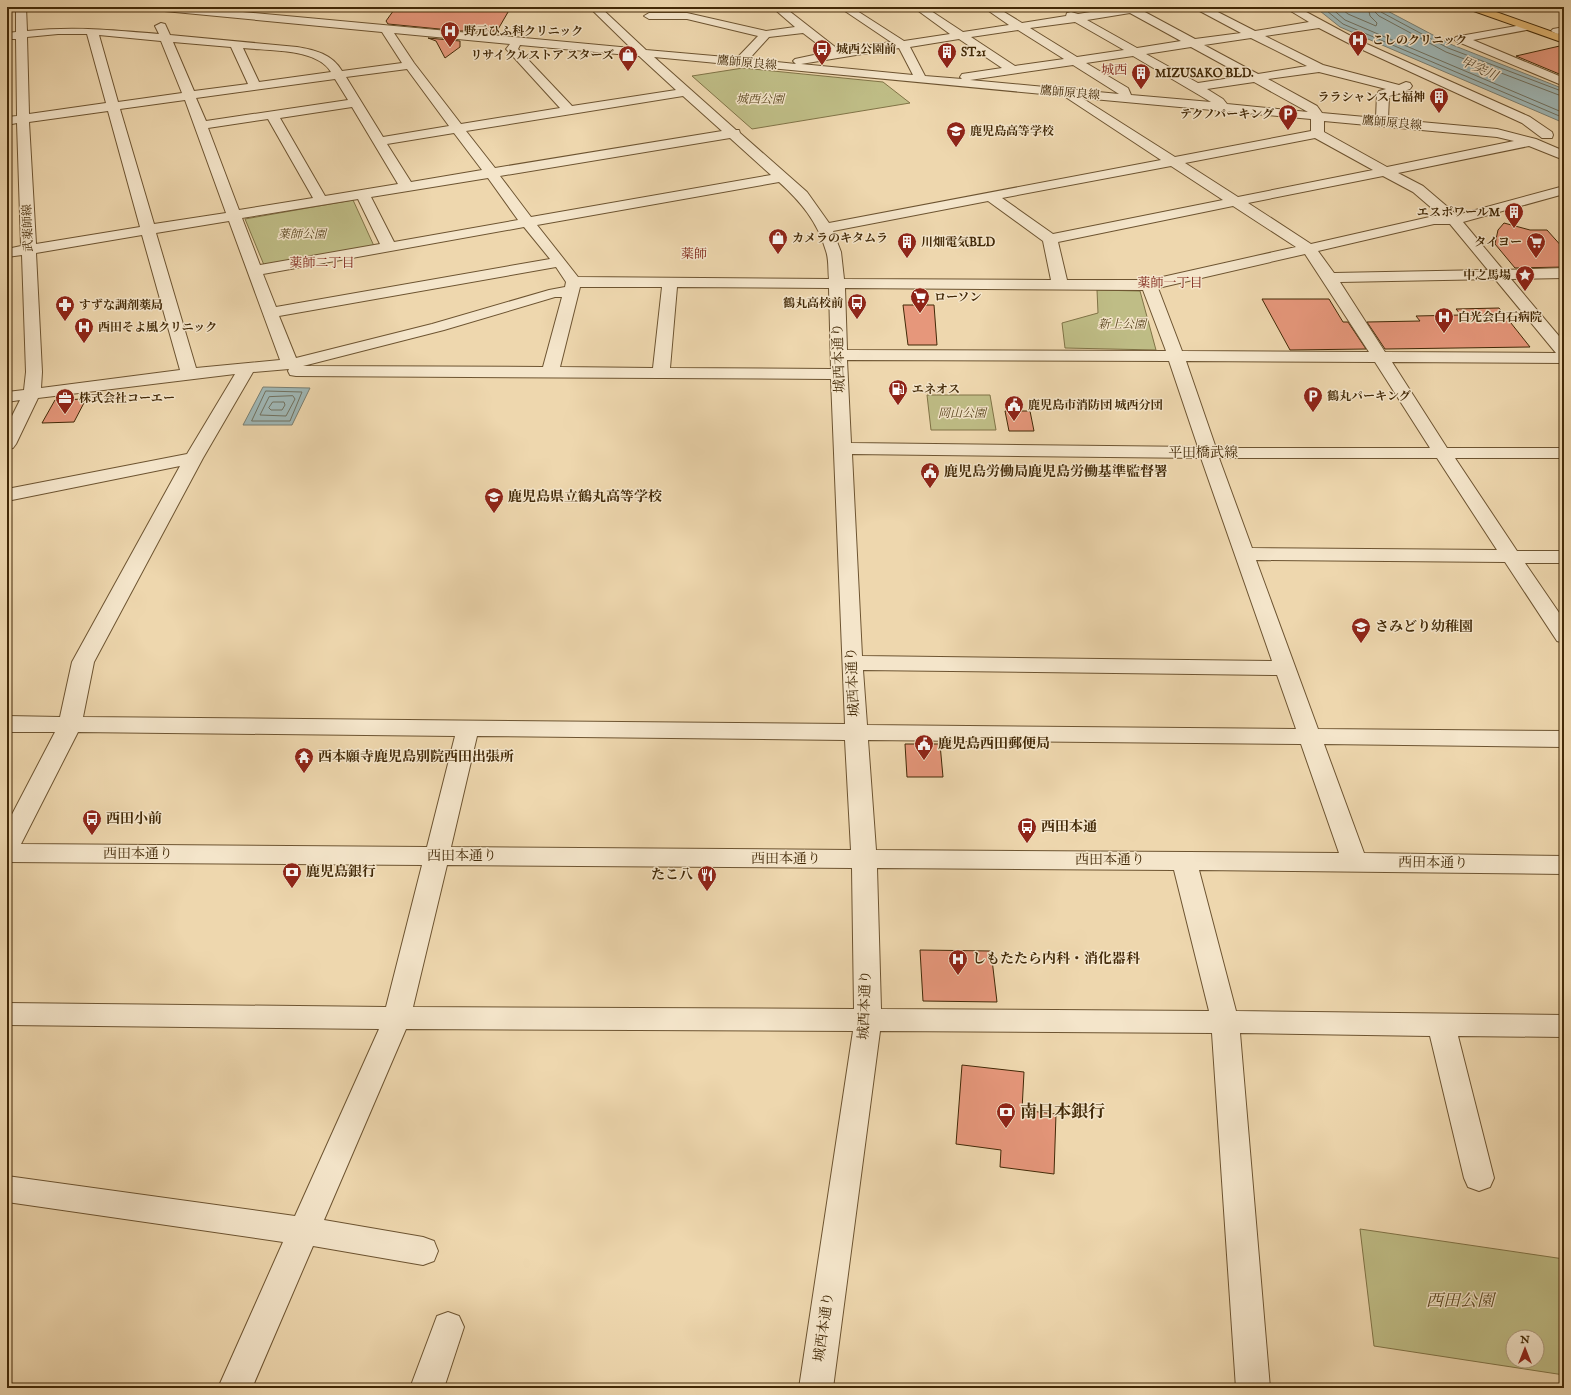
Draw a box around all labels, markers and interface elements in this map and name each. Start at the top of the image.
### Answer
hospital icon: 野元ひふ科クリニック [439,20,461,48]
place label: 野元ひふ科クリニック [464,24,583,39]
hospital icon: こしのクリニック [1347,29,1369,57]
place label: こしのクリニック [1372,33,1467,48]
bus stop icon: 城西公園前 [811,38,833,66]
building icon: ST21 [936,41,958,69]
place label: 城西公園前 [836,42,896,57]
shop icon: リサイクルストア スターズ [617,44,639,72]
place label: ST21 [961,45,987,60]
place label: リサイクルストア スターズ [470,48,614,63]
street label: 鷹師原良線 [716,53,778,73]
water label: 甲突川 [1458,53,1502,86]
district label: 城西 [1101,62,1127,79]
building icon: MIZUSAKO BLD. [1130,62,1152,90]
place label: MIZUSAKO BLD. [1155,66,1254,81]
street label: 鷹師原良線 [1039,83,1101,103]
building icon: ララシャンス七福神 [1428,86,1450,114]
place label: ララシャンス七福神 [1318,90,1425,105]
park label: 城西公園 [736,92,786,107]
parking icon: テクノパーキング [1277,103,1299,131]
place label: テクノパーキング [1180,107,1274,122]
street label: 鷹師原良線 [1361,113,1423,133]
school or university icon: 鹿児島高等学校 [945,120,967,148]
place label: 鹿児島高等学校 [970,124,1054,139]
building icon: エスポワールM [1503,201,1525,229]
street label: 武薬師線 [20,204,36,252]
place label: エスポワールM [1417,205,1501,220]
park label: 薬師公園 [278,227,328,242]
shop icon: カメラのキタムラ [767,227,789,255]
place label: カメラのキタムラ [792,231,888,246]
building icon: 川畑電気BLD [896,231,918,259]
supermarket icon: タイヨー [1525,231,1547,259]
place label: 川畑電気BLD [921,235,995,250]
place label: タイヨー [1474,235,1522,250]
district label: 薬師 [681,246,707,263]
district label: 薬師二丁目 [289,255,355,272]
place icon: 中之馬場 [1514,264,1536,292]
place label: 中之馬場 [1463,268,1511,283]
district label: 薬師一丁目 [1137,275,1203,292]
supermarket icon: ローソン [909,286,931,314]
place label: ローソン [934,290,982,305]
bus stop icon: 鶴丸高校前 [846,292,868,320]
pharmacy icon: すずな調剤薬局 [54,294,76,322]
place label: 鶴丸高校前 [783,296,843,311]
place label: すずな調剤薬局 [79,298,163,313]
hospital icon: 白光会白石病院 [1433,306,1455,334]
place label: 白光会白石病院 [1458,310,1542,325]
hospital icon: 西田そよ風クリニック [73,316,95,344]
park label: 新上公園 [1098,317,1148,332]
place label: 西田そよ風クリニック [98,320,217,335]
street label: 城西本通り [829,323,849,393]
fuel station icon: エネオス [887,378,909,406]
place label: エネオス [912,382,960,397]
parking icon: 鶴丸パーキング [1302,385,1324,413]
office icon: 株式会社コーエー [54,387,76,415]
place label: 鶴丸パーキング [1327,389,1411,404]
place label: 株式会社コーエー [79,391,175,406]
public building icon: 鹿児島市消防団 城西分団 [1003,394,1025,422]
place label: 鹿児島市消防団 城西分団 [1028,398,1163,413]
park label: 岡山公園 [938,406,988,421]
street label: 平田橋武線 [1168,444,1238,462]
public building icon: 鹿児島労働局鹿児島労働基準監督署 [919,461,941,489]
place label: 鹿児島労働局鹿児島労働基準監督署 [944,463,1168,481]
school or university icon: 鹿児島県立鶴丸高等学校 [483,486,505,514]
place label: 鹿児島県立鶴丸高等学校 [508,488,662,506]
school or university icon: さみどり幼稚園 [1350,616,1372,644]
place label: さみどり幼稚園 [1375,618,1473,636]
street label: 城西本通り [842,647,864,717]
public building icon: 鹿児島西田郵便局 [913,733,935,761]
place label: 鹿児島西田郵便局 [938,735,1050,753]
temple icon: 西本願寺鹿児島別院西田出張所 [293,746,315,774]
place label: 西本願寺鹿児島別院西田出張所 [318,748,514,766]
bus stop icon: 西田小前 [81,808,103,836]
place label: 西田小前 [106,810,162,828]
bus stop icon: 西田本通 [1016,816,1038,844]
place label: 西田本通 [1041,818,1097,836]
street label: 西田本通り [103,845,173,863]
street label: 西田本通り [427,847,497,865]
street label: 西田本通り [751,850,821,868]
street label: 西田本通り [1075,851,1145,869]
street label: 西田本通り [1398,853,1468,873]
bank icon: 鹿児島銀行 [281,861,303,889]
place label: 鹿児島銀行 [306,863,376,881]
restaurant icon: たこ八 [696,864,718,892]
place label: たこ八 [651,866,693,884]
hospital icon: しもたたら内科・消化器科 [947,948,969,976]
place label: しもたたら内科・消化器科 [972,950,1141,968]
street label: 城西本通り [855,970,875,1040]
bank icon: 南日本銀行 [995,1101,1017,1129]
place label: 南日本銀行 [1020,1102,1105,1123]
street label: 城西本通り [810,1291,838,1363]
park label: 西田公園 [1426,1291,1497,1312]
north arrow [1505,1329,1545,1369]
text: N [1519,1333,1530,1347]

